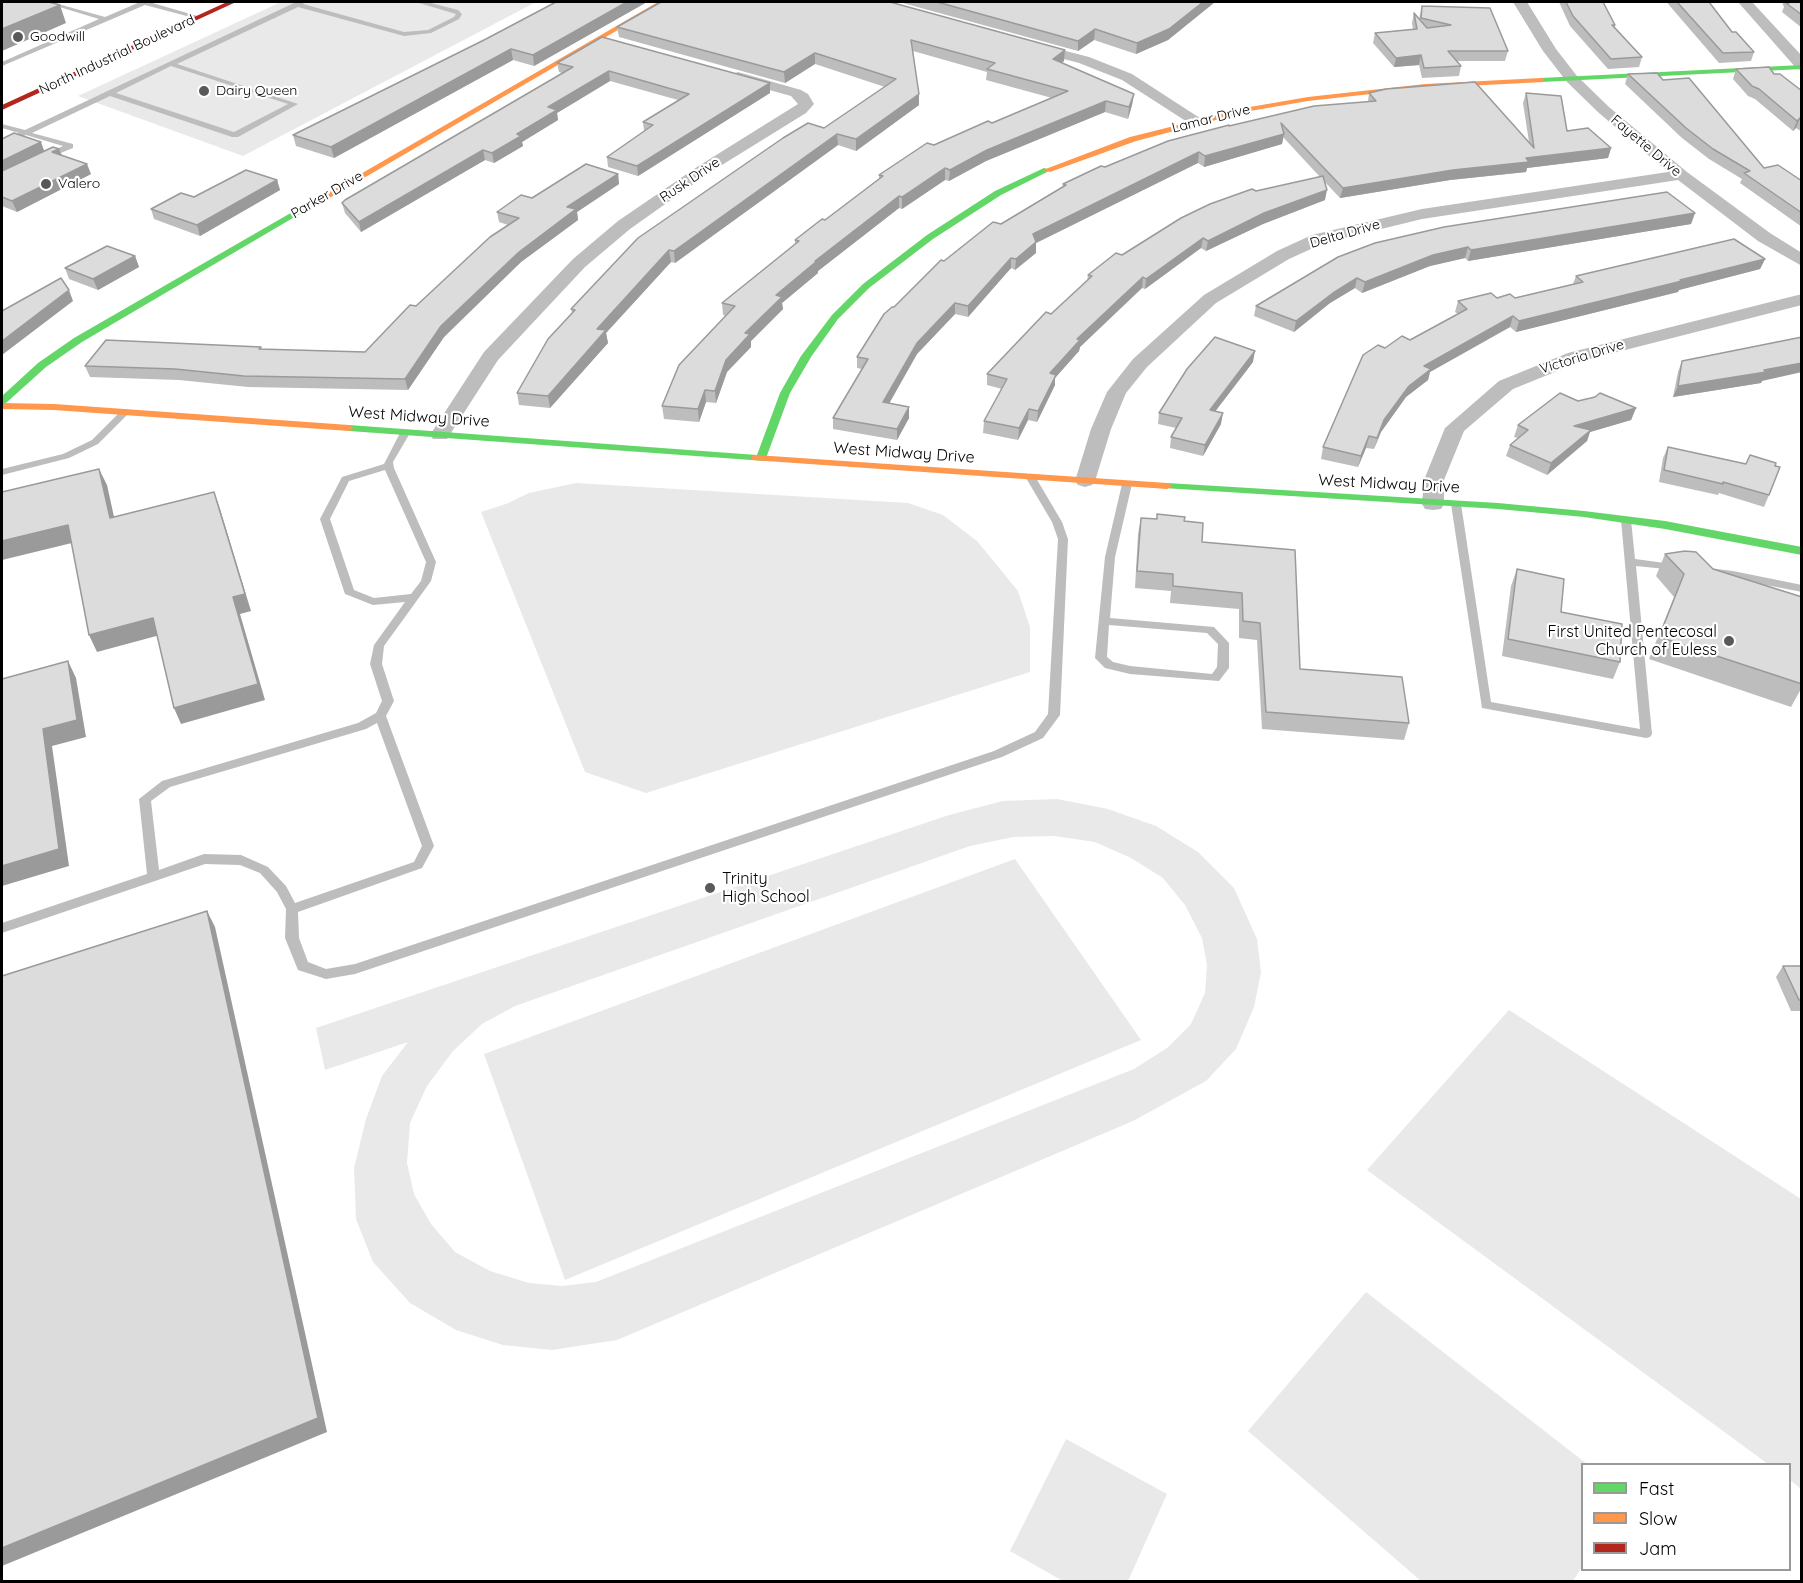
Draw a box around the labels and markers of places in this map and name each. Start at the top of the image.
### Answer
place label: Goodwill [30,29,85,45]
marker: Goodwill [11,30,25,44]
place label: Dairy Queen [216,83,297,99]
marker: Dairy Queen [197,84,211,98]
place label: Valero [58,176,100,192]
marker: Valero [39,177,53,191]
place label: First United Pentecosal Church of Euless [1548,622,1717,660]
marker: First United Pentecosal Church of Euless [1722,634,1736,648]
place label: Trinity High School [722,869,810,907]
marker: Trinity High School [703,881,717,895]

